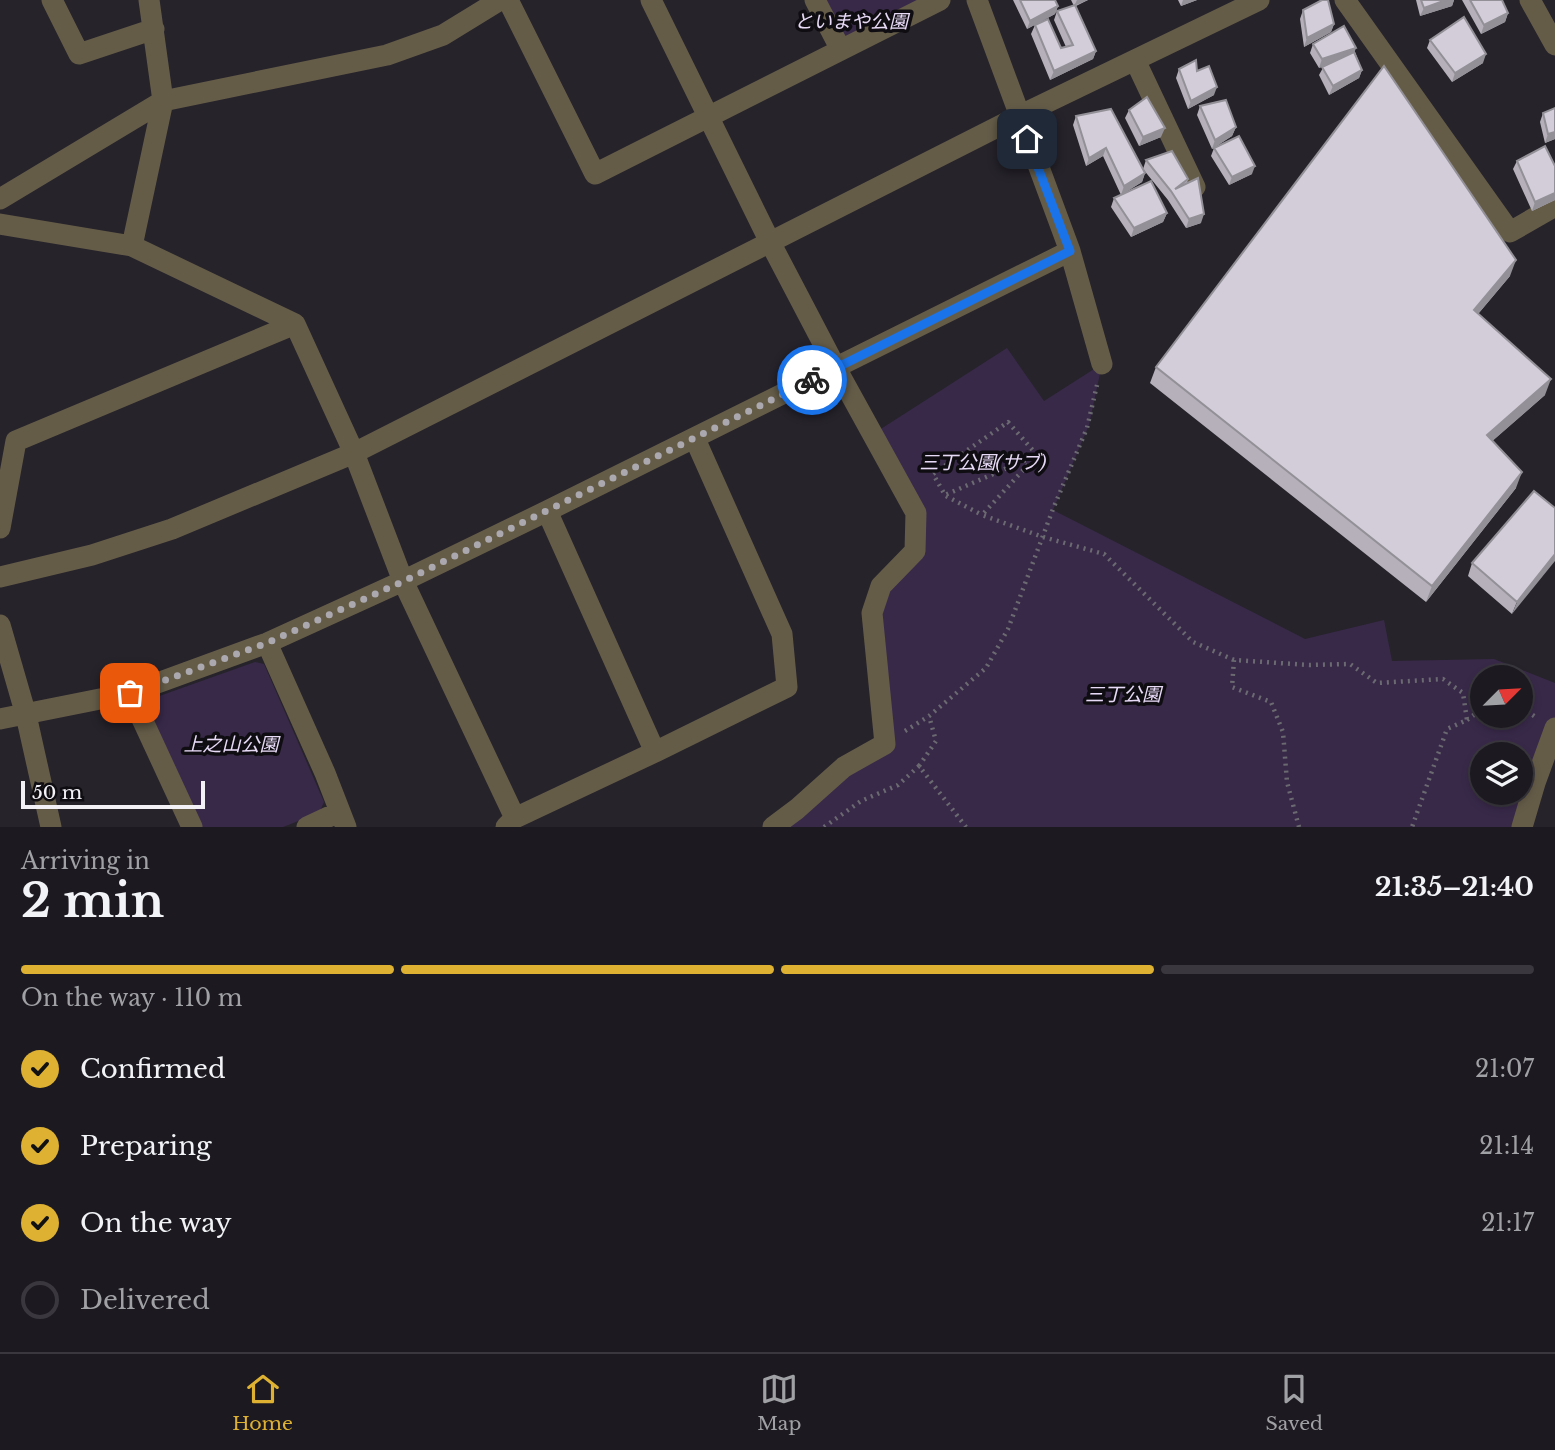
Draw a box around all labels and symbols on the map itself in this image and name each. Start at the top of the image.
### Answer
park label: といまや公園 [794,10,911,33]
pin [997,109,1057,169]
courier [777,345,847,415]
park label: 三丁公園(サブ) [920,451,1046,474]
pin [100,663,160,723]
north arrow [1470,665,1533,728]
park label: 三丁公園 [1085,683,1164,706]
park label: 上之山公園 [183,733,281,756]
scale bar [21,778,205,810]

